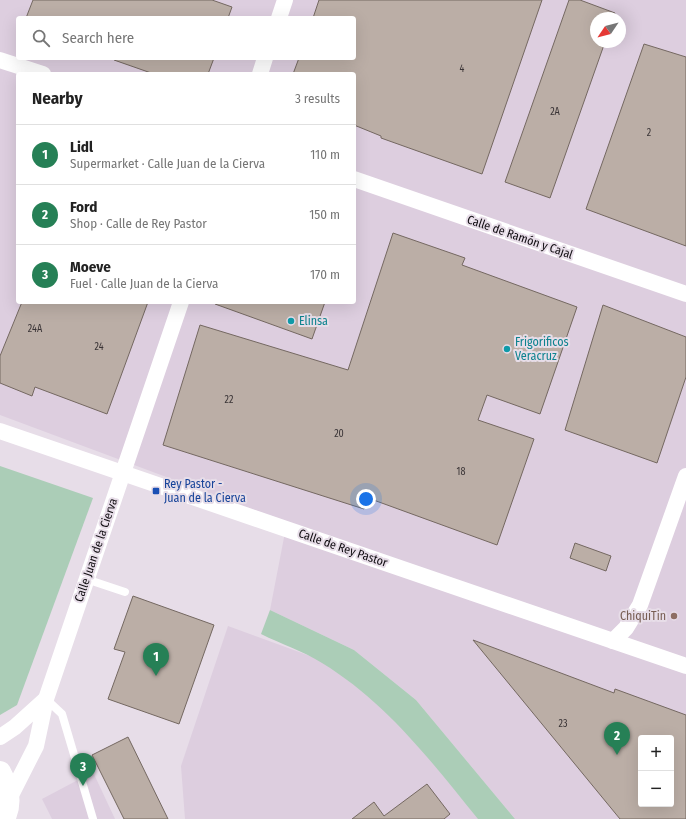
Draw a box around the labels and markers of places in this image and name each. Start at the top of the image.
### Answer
place label: Elinsa [299,314,328,328]
marker: Elinsa [286,316,296,326]
place label: Frigorificos Veracruz [515,335,569,363]
marker: Frigorificos Veracruz [502,344,512,354]
place label: Rey Pastor - Juan de la Cierva [164,477,246,505]
marker: Rey Pastor - Juan de la Cierva [151,486,161,496]
place label: ChiquiTin [620,609,666,623]
marker: ChiquiTin [669,611,679,621]
pin: 1 [143,643,169,676]
pin: 2 [604,722,630,755]
pin: 3 [70,753,96,786]

